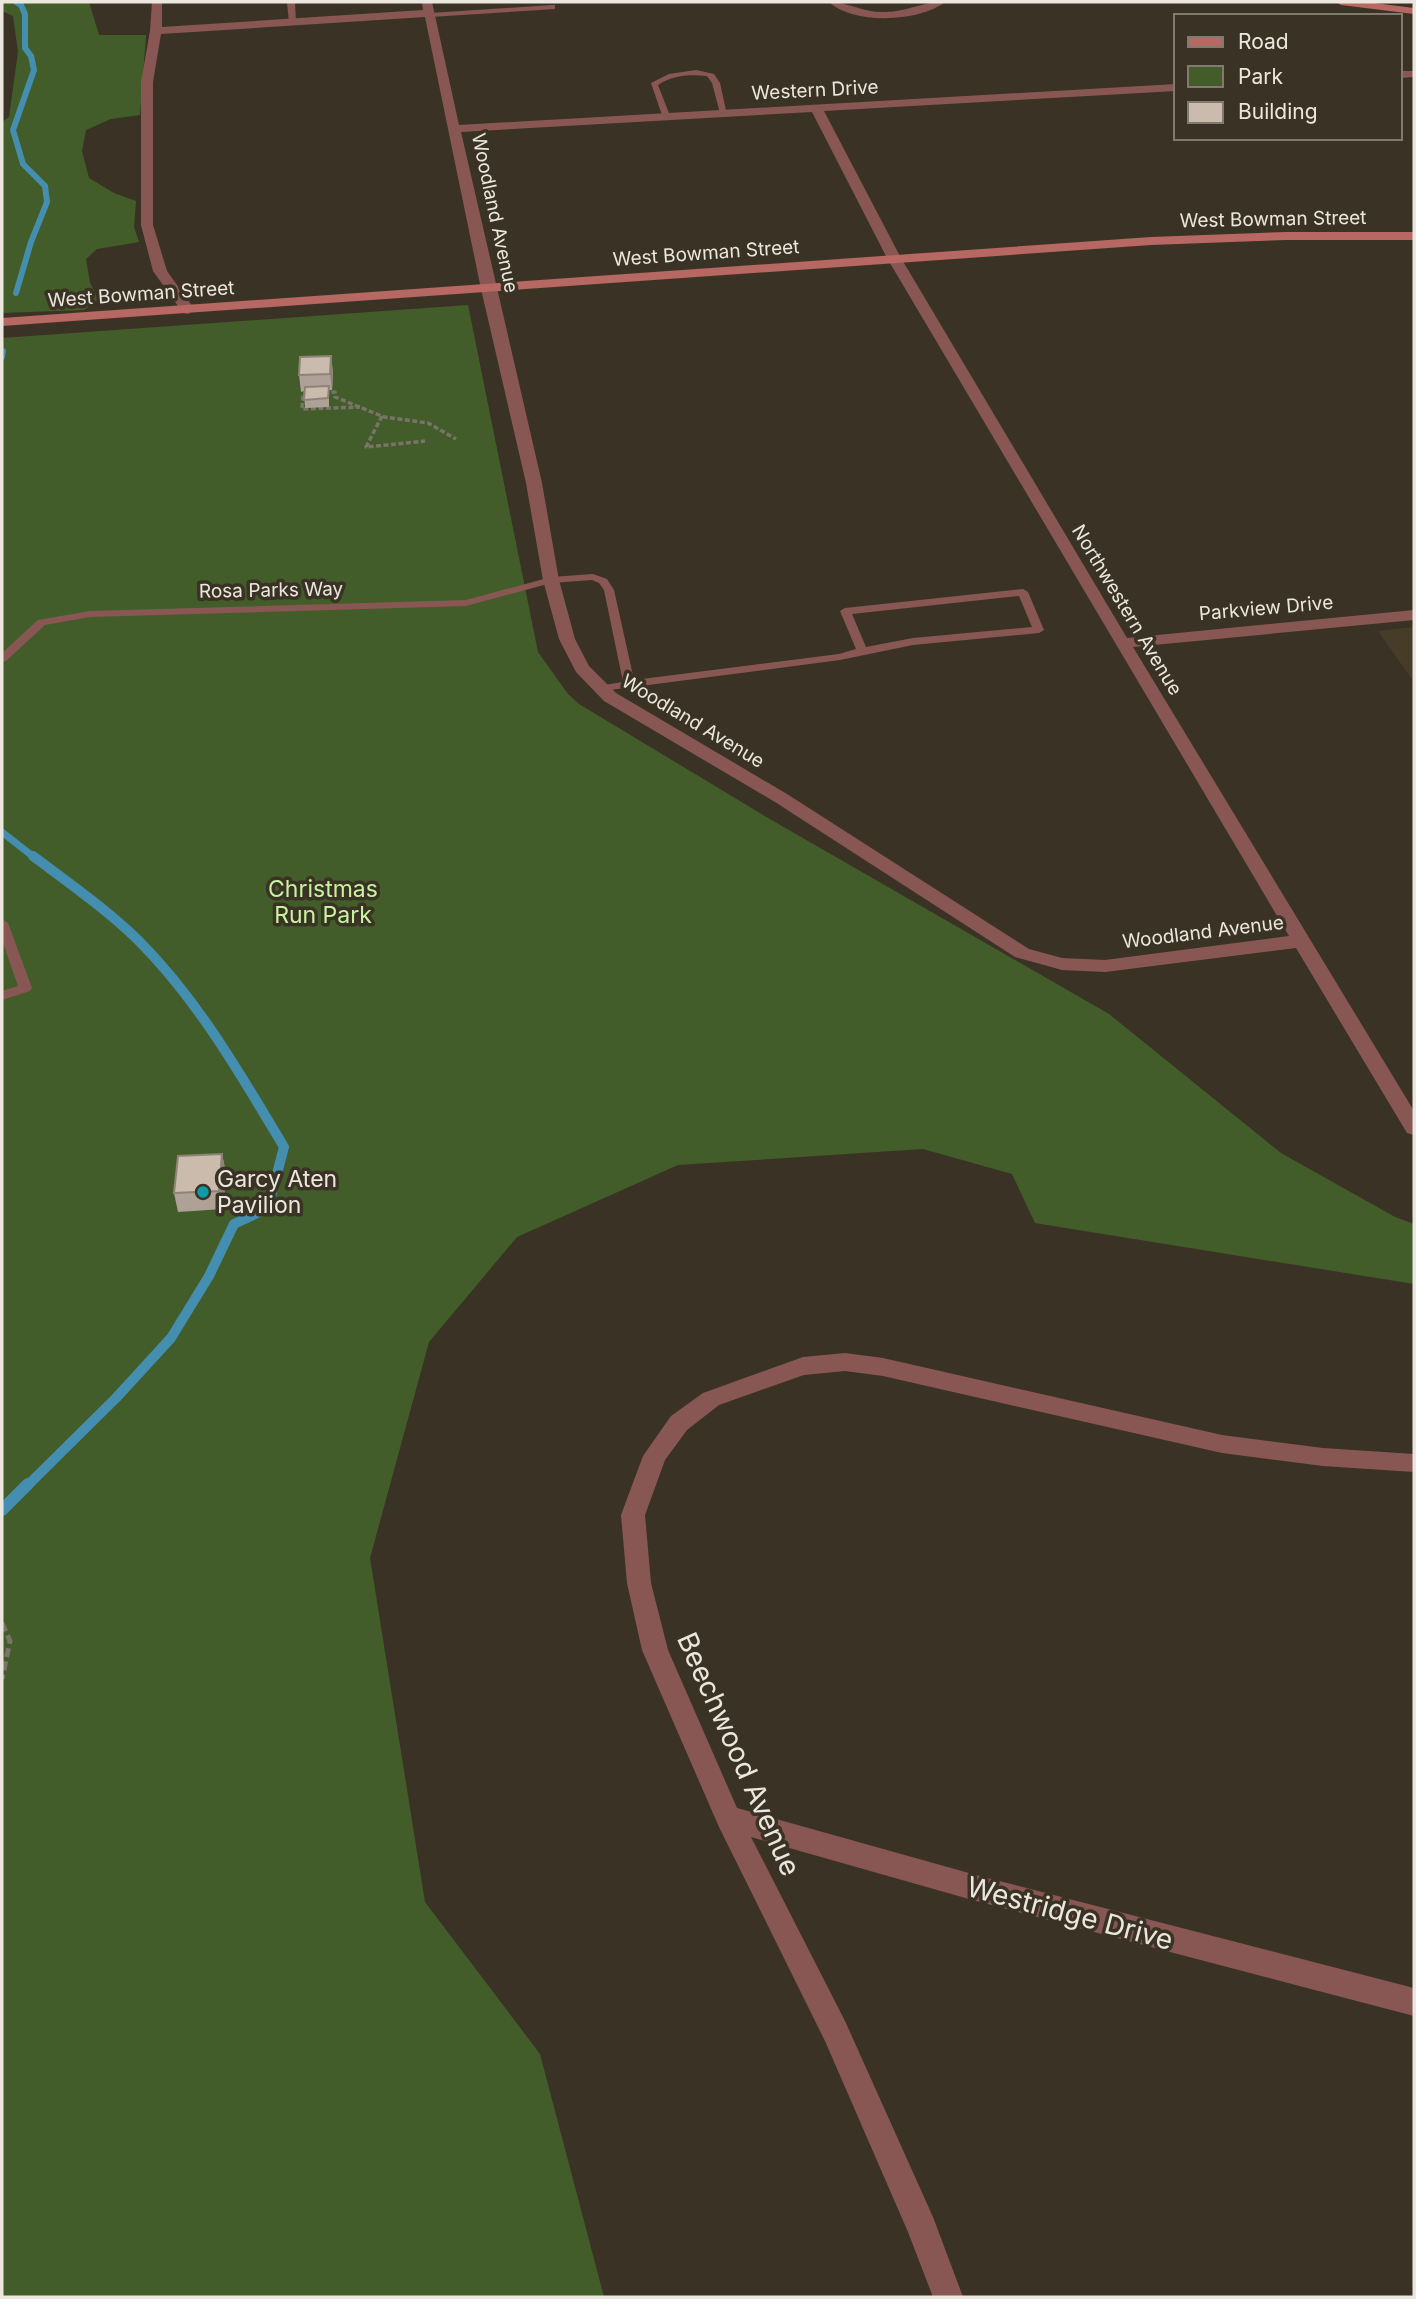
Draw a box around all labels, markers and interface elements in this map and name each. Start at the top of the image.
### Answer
legend [1174,14,1402,140]
text: Road [1238,29,1289,54]
text: Park [1238,64,1283,89]
street label: Western Drive [751,75,879,105]
text: Building [1238,99,1318,124]
street label: Woodland Avenue [467,131,523,295]
street label: West Bowman Street [1179,206,1367,232]
street label: West Bowman Street [612,235,800,271]
street label: West Bowman Street [47,276,235,312]
street label: Northwestern Avenue [1067,521,1187,699]
street label: Rosa Parks Way [199,577,344,603]
street label: Parkview Drive [1198,591,1334,625]
street label: Woodland Avenue [617,669,769,773]
park label: Christmas Run Park [268,875,378,929]
street label: Woodland Avenue [1121,911,1285,953]
place label: Garcy Aten Pavilion [217,1165,337,1219]
marker: Garcy Aten Pavilion [195,1184,211,1200]
street label: Beechwood Avenue [670,1627,808,1881]
street label: Westridge Drive [963,1869,1177,1957]

